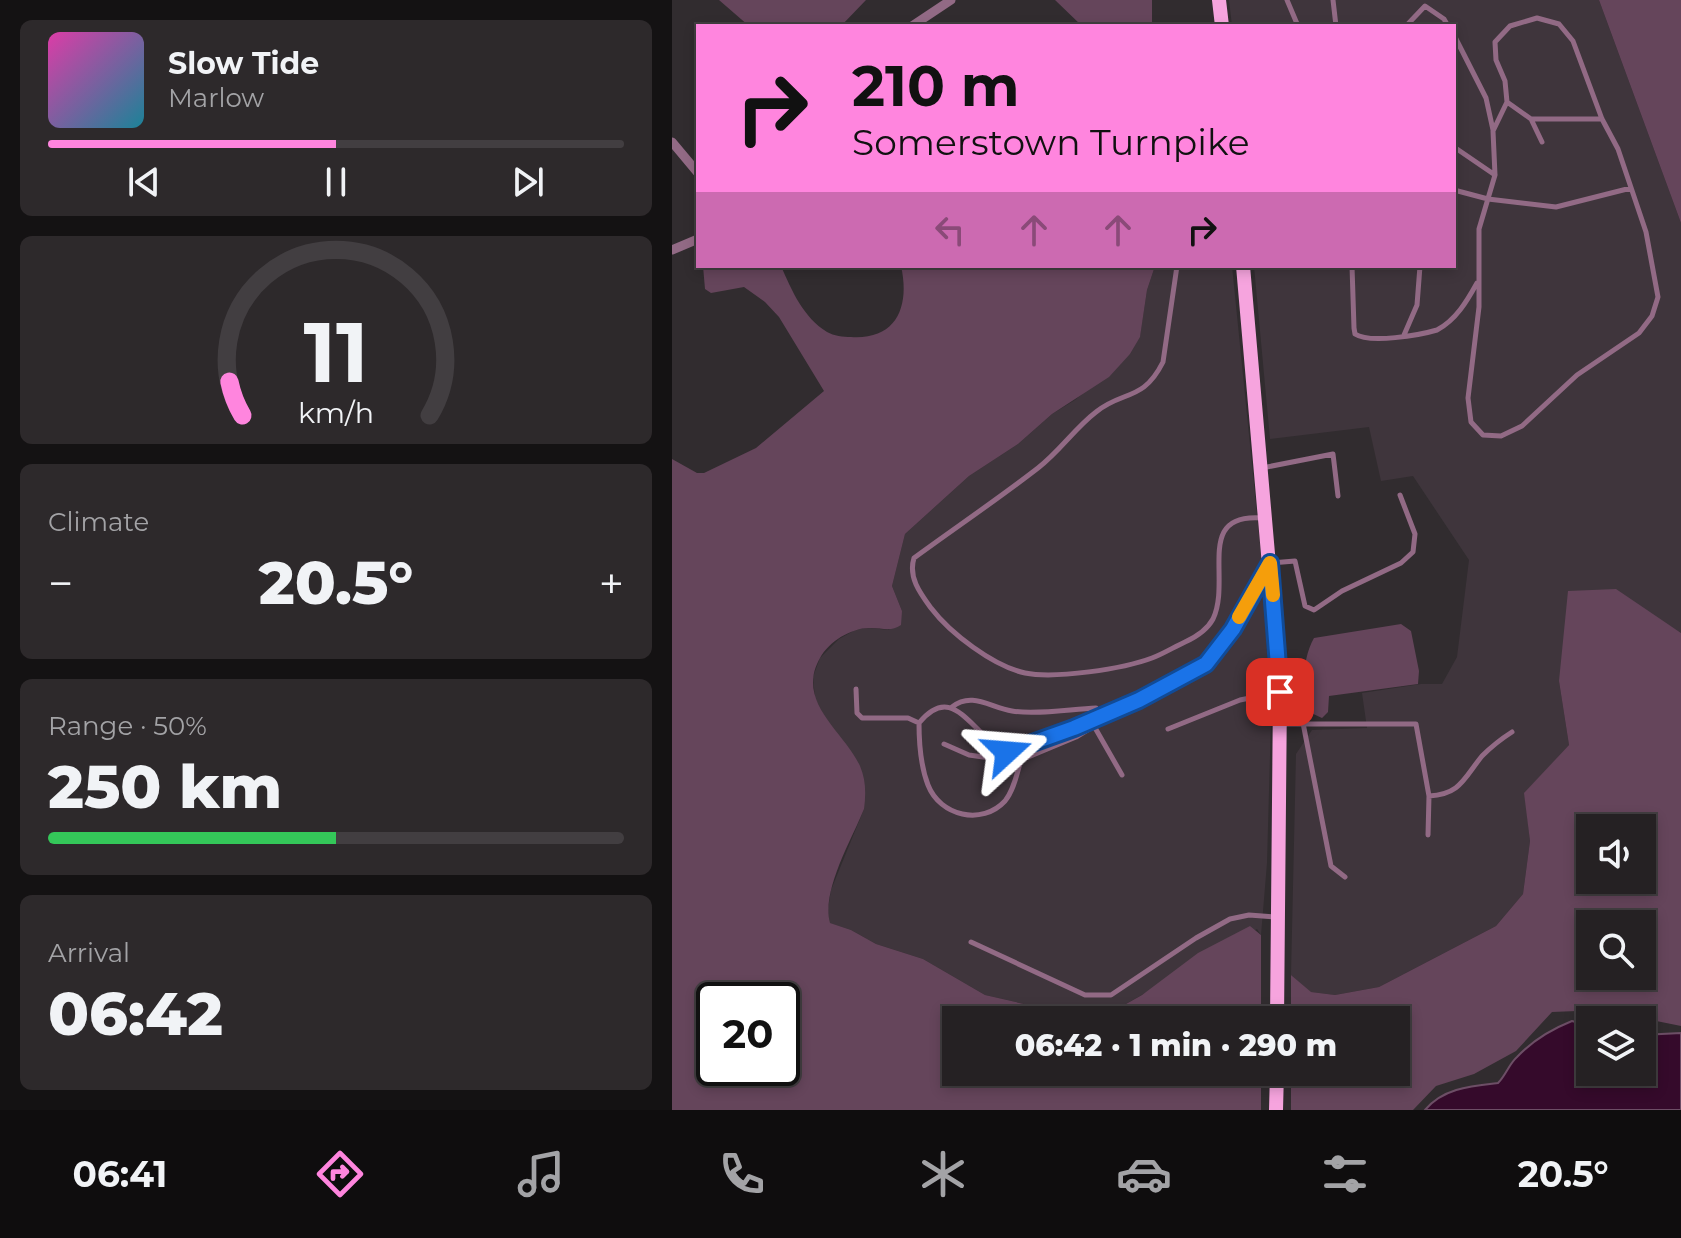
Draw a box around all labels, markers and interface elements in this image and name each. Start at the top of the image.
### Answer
text: Slow Tide [168,45,319,82]
text: 210 m [852,52,1020,120]
icon: right [720,56,824,160]
text: Marlow [168,82,264,114]
text: Somerstown Turnpike [852,120,1249,164]
icon: previous [122,160,166,204]
icon: pause [314,160,358,204]
icon: next [506,160,550,204]
icon: left [928,208,972,252]
icon: ahead [1012,208,1056,252]
icon: ahead [1096,208,1140,252]
icon: right [1180,208,1224,252]
text: 11 [303,300,369,402]
text: km/h [298,395,374,430]
text: Climate [48,506,149,538]
text: 20.5° [259,546,413,619]
text: − [48,556,73,610]
text: + [599,556,624,610]
pin [1246,658,1314,726]
icon: arrive [1258,670,1302,714]
text: Range · 50% [48,710,207,742]
position arrow [965,710,1049,794]
text: 250 km [48,750,282,823]
map controls [1576,814,1656,1086]
button: sound [1576,814,1656,894]
button: search [1576,910,1656,990]
text: Arrival [48,937,130,969]
text: 06:42 [48,977,223,1050]
speed limit sign: 20 [696,982,800,1086]
button: layers [1576,1006,1656,1086]
text: 06:42 · 1 min · 290 m [1015,1027,1337,1064]
icon: directions [312,1146,368,1202]
icon: music [513,1146,569,1202]
icon: phone [714,1146,770,1202]
icon: climate [915,1146,971,1202]
icon: car [1116,1146,1172,1202]
icon: filters [1317,1146,1373,1202]
text: 06:41 [72,1152,167,1196]
text: 20.5° [1518,1152,1609,1196]

